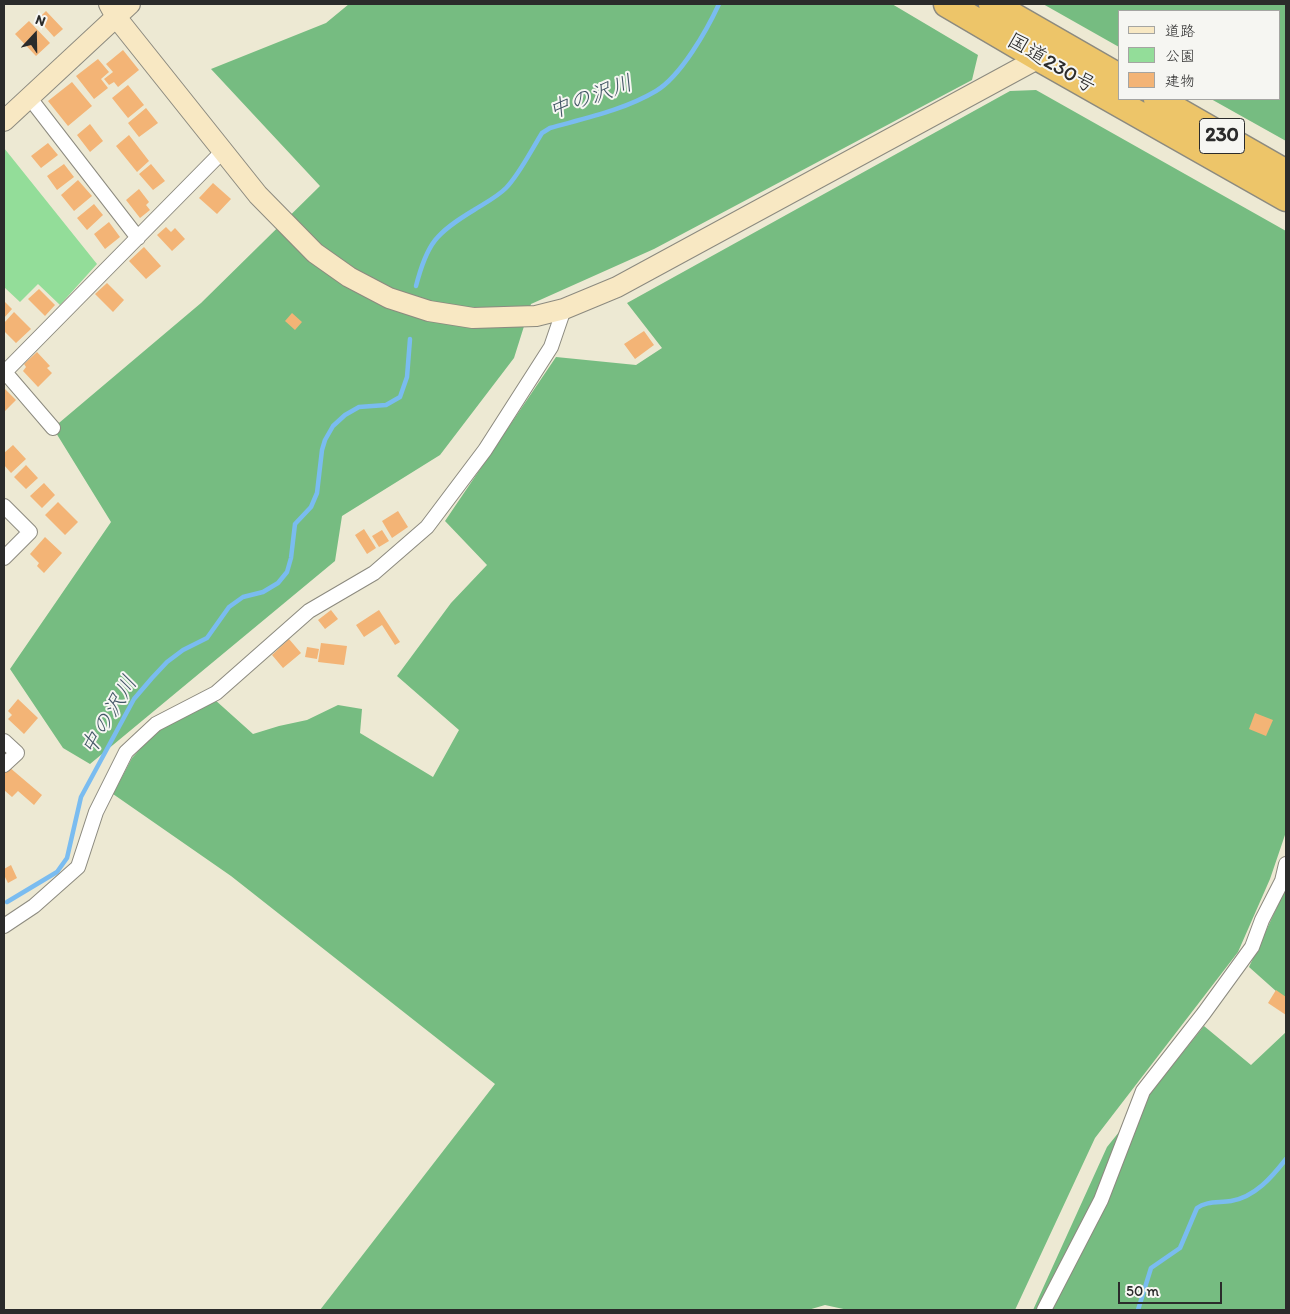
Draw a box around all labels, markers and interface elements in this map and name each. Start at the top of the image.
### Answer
north arrow [10,10,60,60]
legend [1118,10,1280,100]
text: N [33,11,48,30]
text: 道路 [1165,22,1195,40]
street label: 国道230号 [1002,28,1100,100]
text: 公園 [1165,47,1195,65]
water label: 中の沢川 [545,71,637,125]
text: 建物 [1165,72,1195,90]
road number: 230 [1200,118,1244,154]
water label: 中の沢川 [76,671,144,761]
scale bar [1120,1272,1224,1304]
text: 50 m [1126,1282,1159,1300]

